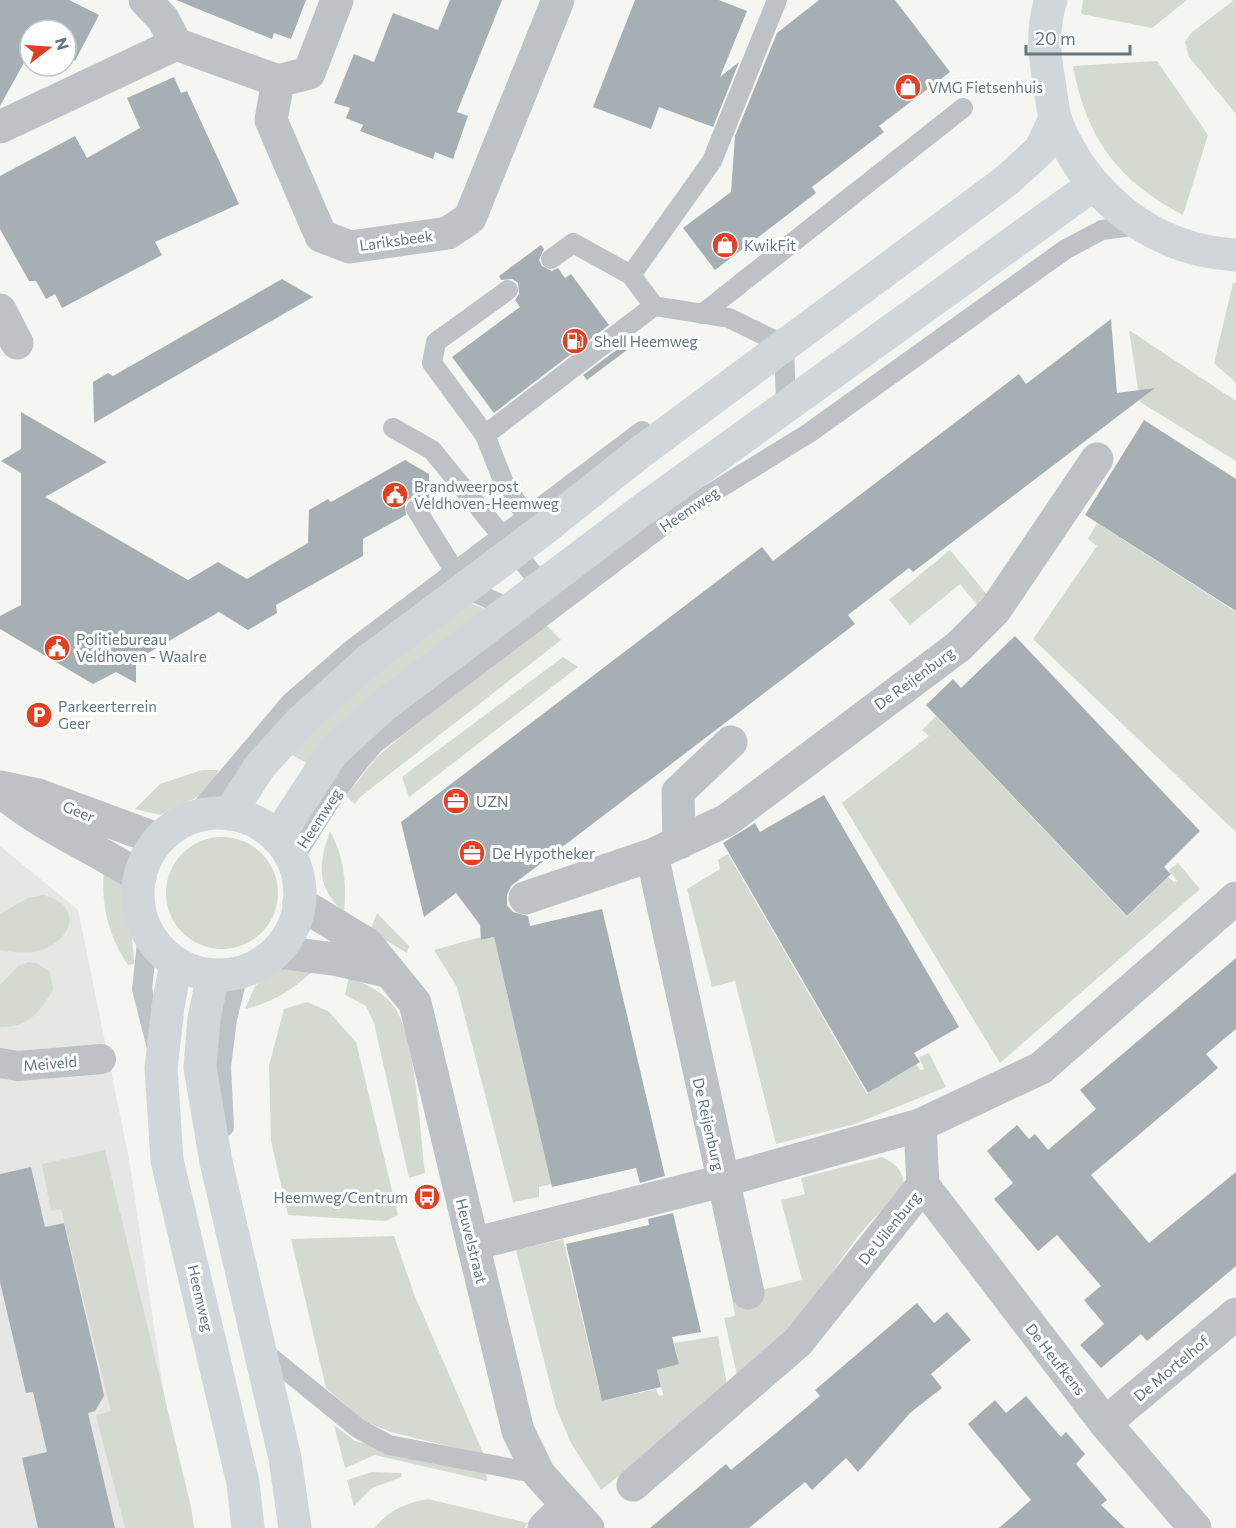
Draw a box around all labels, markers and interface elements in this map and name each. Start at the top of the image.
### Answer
north arrow [18,18,78,78]
scale bar [1026,18,1130,56]
text: 20 m [1035,27,1076,49]
text: N [52,35,74,52]
shop icon: VMG Fietsenhuis [893,72,923,102]
place label: VMG Fietsenhuis [928,78,1043,96]
street label: Lariksbeek [358,226,434,254]
shop icon: KwikFit [710,230,740,260]
place label: KwikFit [744,236,796,254]
fuel station icon: Shell Heemweg [560,326,590,356]
place label: Shell Heemweg [594,332,698,350]
place label: Brandweerpost Veldhoven-Heemweg [414,477,559,512]
public building icon: Brandweerpost Veldhoven-Heemweg [380,480,410,510]
street label: Heemweg [656,483,722,535]
place label: Politiebureau Veldhoven - Waalre [76,630,207,665]
public building icon: Politiebureau Veldhoven - Waalre [42,633,72,663]
street label: De Reijenburg [870,643,958,713]
place label: Parkeerterrein Geer [58,697,157,732]
parking icon: Parkeerterrein Geer [24,700,54,730]
street label: Heemweg [293,785,345,851]
office icon: UZN [441,786,471,816]
place label: UZN [476,792,508,810]
street label: Geer [60,797,98,825]
office icon: De Hypotheker [457,838,487,868]
place label: De Hypotheker [492,844,595,862]
street label: Meiveld [22,1052,78,1074]
street label: De Reijenburg [690,1076,728,1172]
bus stop icon: Heemweg/Centrum [412,1182,442,1212]
place label: Heemweg/Centrum [274,1188,408,1206]
street label: De Uilenburg [854,1188,924,1268]
street label: Heuvelstraat [453,1196,491,1286]
street label: Heemweg [185,1263,217,1333]
street label: De Heufkens [1022,1319,1090,1399]
street label: De Mortelhof [1130,1331,1212,1405]

